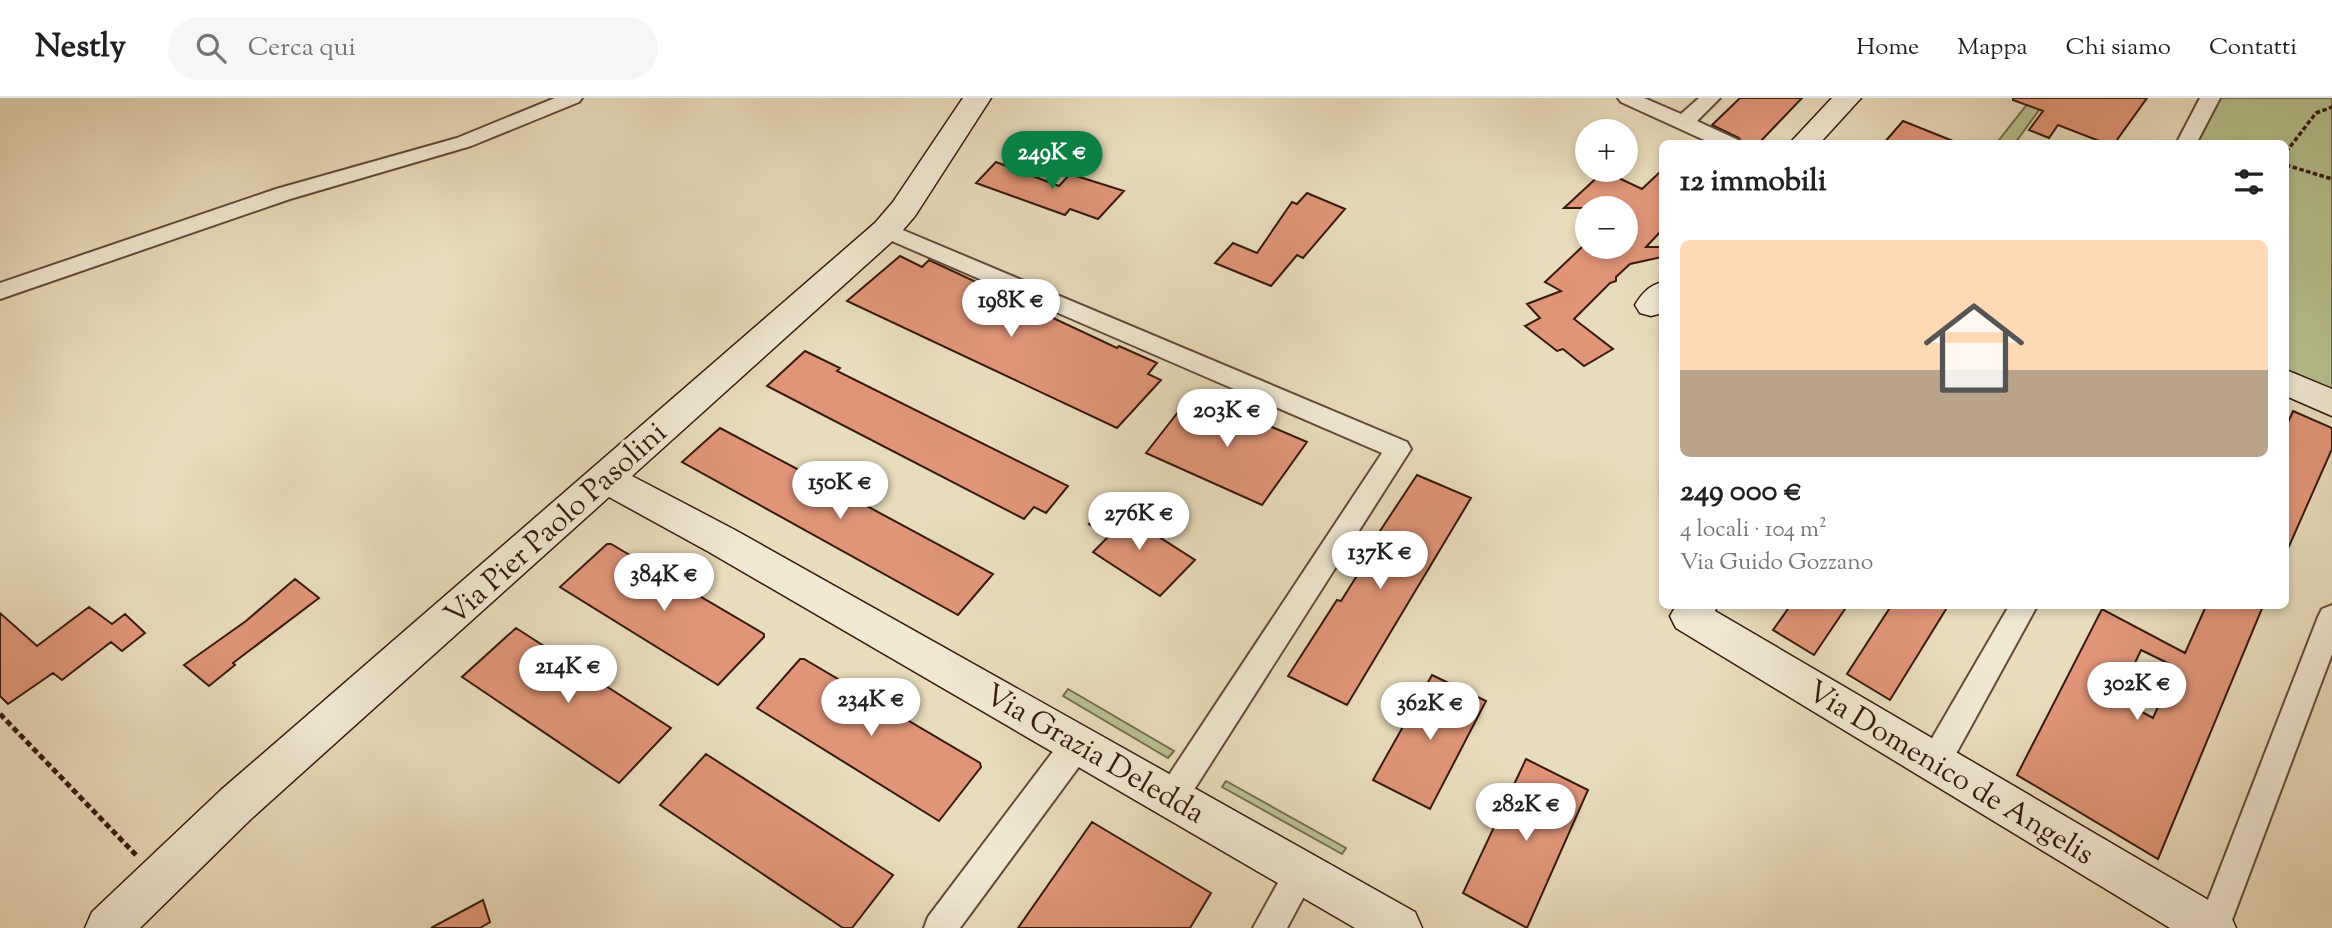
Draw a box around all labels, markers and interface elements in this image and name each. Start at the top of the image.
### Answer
search box [168,17,658,80]
text: Nestly [35,24,126,72]
icon: search [192,29,230,67]
text: Cerca qui [248,30,356,67]
text: Home [1856,31,1919,65]
text: Mappa [1957,31,2028,65]
text: Chi siamo [2066,31,2171,65]
text: Contatti [2209,31,2297,65]
map controls [1575,119,1638,259]
button: + [1575,119,1638,182]
pin: 249K € [995,132,1109,191]
text: 249K € [1018,137,1087,170]
text: 12 immobili [1680,161,1826,204]
icon: filters [2230,163,2268,201]
button: − [1575,196,1638,259]
pin: 198K € [954,280,1068,339]
text: 198K € [978,285,1044,318]
icon: home [1911,285,2037,411]
pin: 203K € [1170,390,1284,449]
text: 203K € [1193,395,1261,428]
street label: Via Pier Paolo Pasolini [436,413,677,637]
pin: 150K € [783,462,897,521]
text: 150K € [808,467,872,500]
text: 249 000 € [1680,471,1802,514]
pin: 276K € [1082,492,1196,552]
text: 276K € [1104,498,1174,531]
text: 4 locali · 104 m² [1680,514,1827,547]
pin: 137K € [1323,532,1437,591]
text: 137K € [1348,537,1412,570]
text: Via Guido Gozzano [1680,547,1873,580]
pin: 384K € [607,554,721,613]
text: 384K € [630,559,698,592]
pin: 214K € [511,646,625,705]
text: 214K € [535,651,601,684]
pin: 302K € [2080,662,2194,722]
text: 302K € [2103,668,2171,701]
street label: Via Domenico de Angelis [1798,671,2101,877]
street label: Via Grazia Deledda [976,675,1212,836]
pin: 234K € [814,678,928,738]
pin: 362K € [1373,682,1487,742]
text: 234K € [837,684,905,717]
text: 362K € [1397,688,1463,721]
pin: 282K € [1469,784,1583,843]
text: 282K € [1492,789,1560,822]

